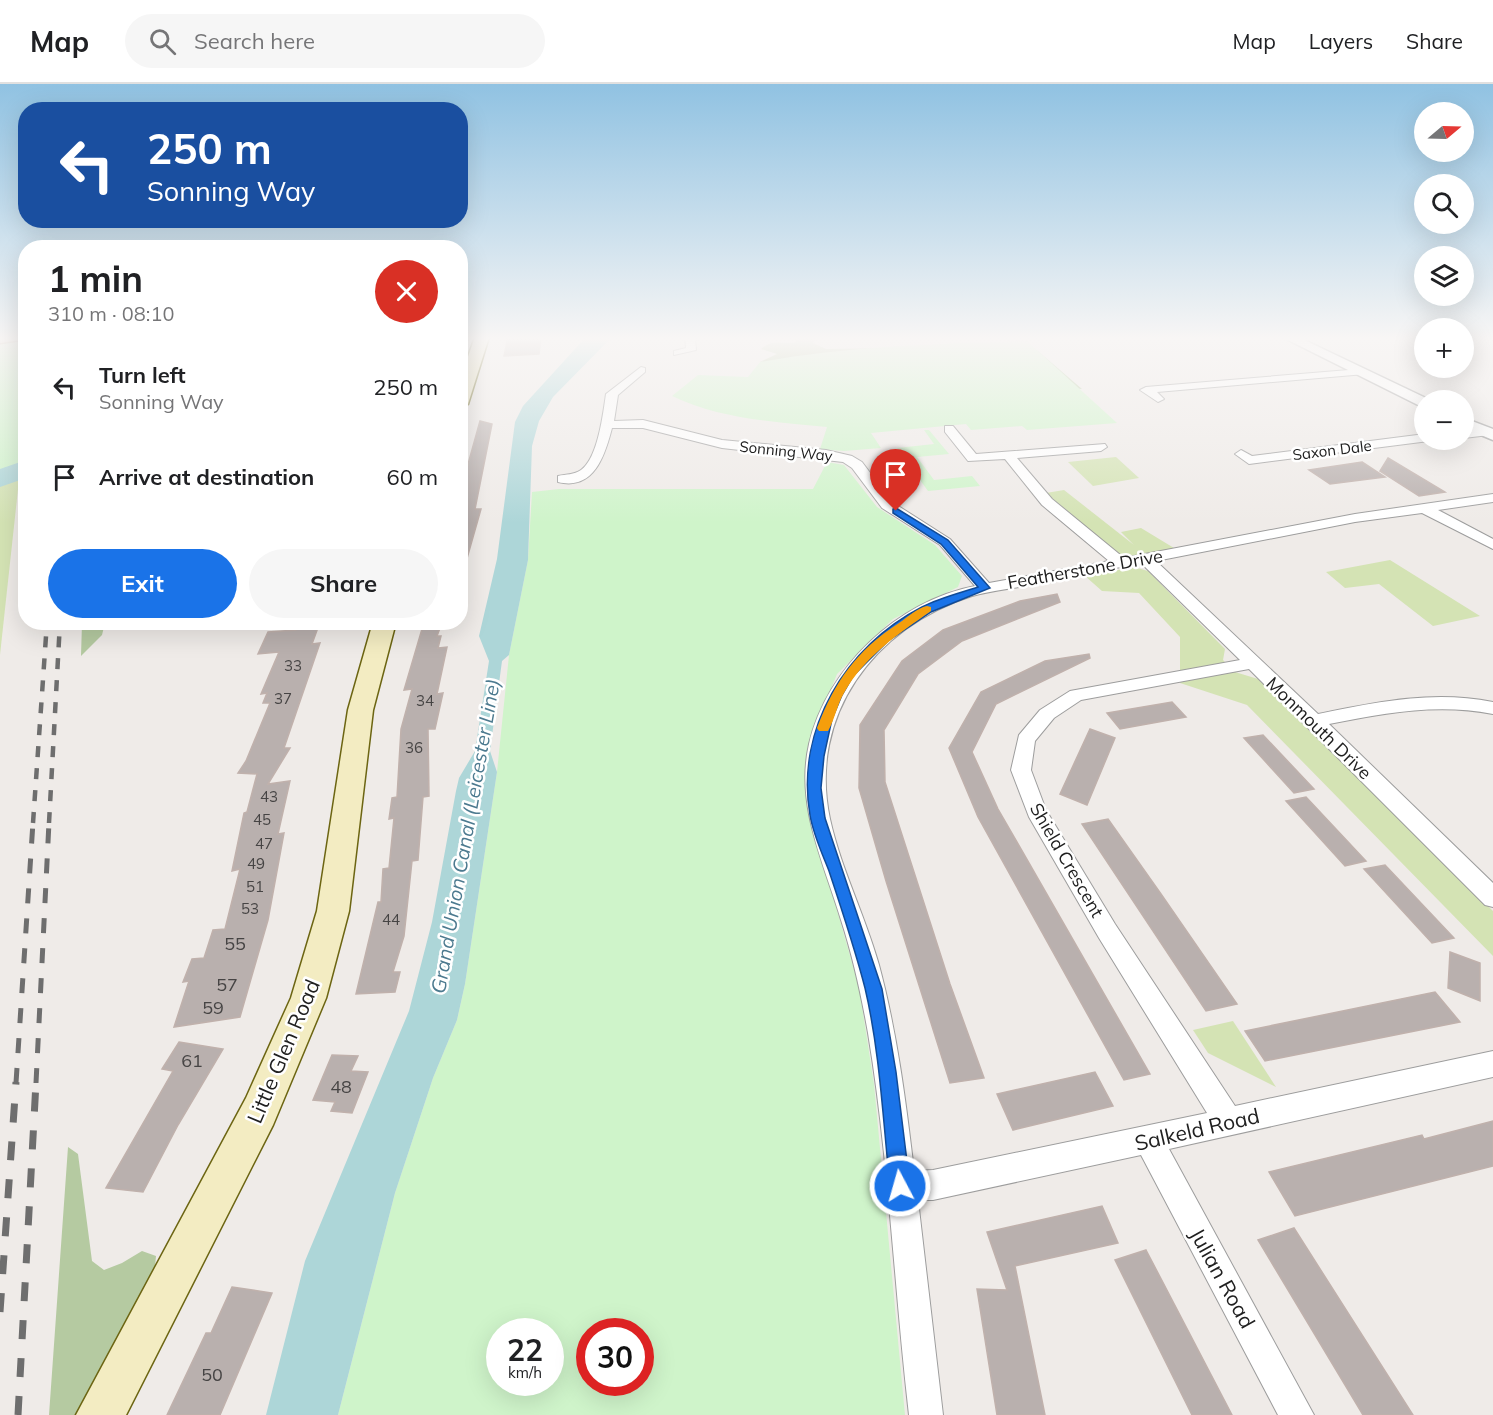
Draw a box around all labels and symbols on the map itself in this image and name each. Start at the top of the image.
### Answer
north arrow [1414,102,1474,162]
street label: Saxon Dale [1291,436,1373,464]
street label: Sonning Way [738,437,834,465]
pin [870,449,921,511]
street label: Featherstone Drive [1006,544,1164,594]
house number: 33 [284,656,302,675]
street label: Monmouth Drive [1261,672,1377,784]
water label: Grand Union Canal (Leicester Line) [425,677,505,995]
house number: 37 [274,689,292,708]
house number: 34 [416,691,434,710]
house number: 36 [405,738,423,757]
house number: 43 [260,787,278,806]
street label: Shield Crescent [1025,799,1109,921]
house number: 45 [253,810,271,829]
house number: 47 [255,834,273,853]
house number: 49 [247,854,265,873]
house number: 51 [246,877,264,896]
house number: 53 [241,899,259,918]
house number: 44 [382,910,400,929]
house number: 55 [224,932,246,955]
house number: 57 [216,973,238,996]
street label: Little Glen Road [241,975,325,1127]
house number: 59 [202,996,224,1019]
house number: 61 [181,1049,203,1072]
house number: 48 [330,1075,352,1098]
street label: Salkeld Road [1132,1102,1262,1156]
position arrow [868,1154,932,1218]
street label: Julian Road [1185,1223,1261,1333]
speed limit sign: 30 [576,1318,654,1396]
house number: 50 [201,1363,223,1386]

